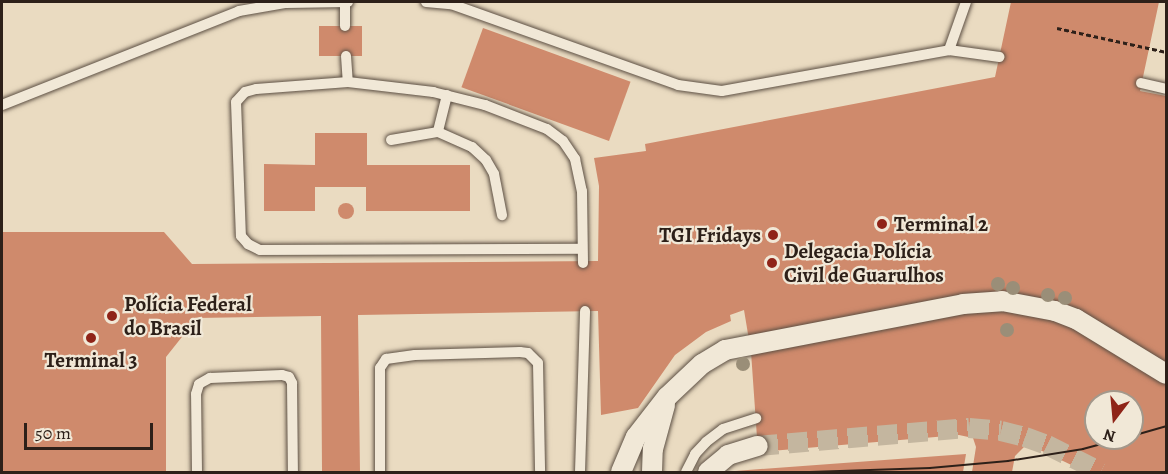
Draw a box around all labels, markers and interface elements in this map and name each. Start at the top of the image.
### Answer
place label: Terminal 2 [894,211,988,237]
marker: Terminal 2 [875,217,889,231]
place label: TGI Fridays [659,222,761,248]
marker: TGI Fridays [766,228,780,242]
place label: Delegacia Polícia Civil de Guarulhos [784,238,944,288]
marker: Delegacia Polícia Civil de Guarulhos [765,256,779,270]
place label: Polícia Federal do Brasil [124,291,252,341]
marker: Polícia Federal do Brasil [105,309,119,323]
marker: Terminal 3 [84,331,98,345]
place label: Terminal 3 [44,347,138,373]
north arrow [1084,390,1144,450]
scale bar [27,411,156,449]
text: 50 m [35,421,71,445]
text: N [1101,423,1118,448]

